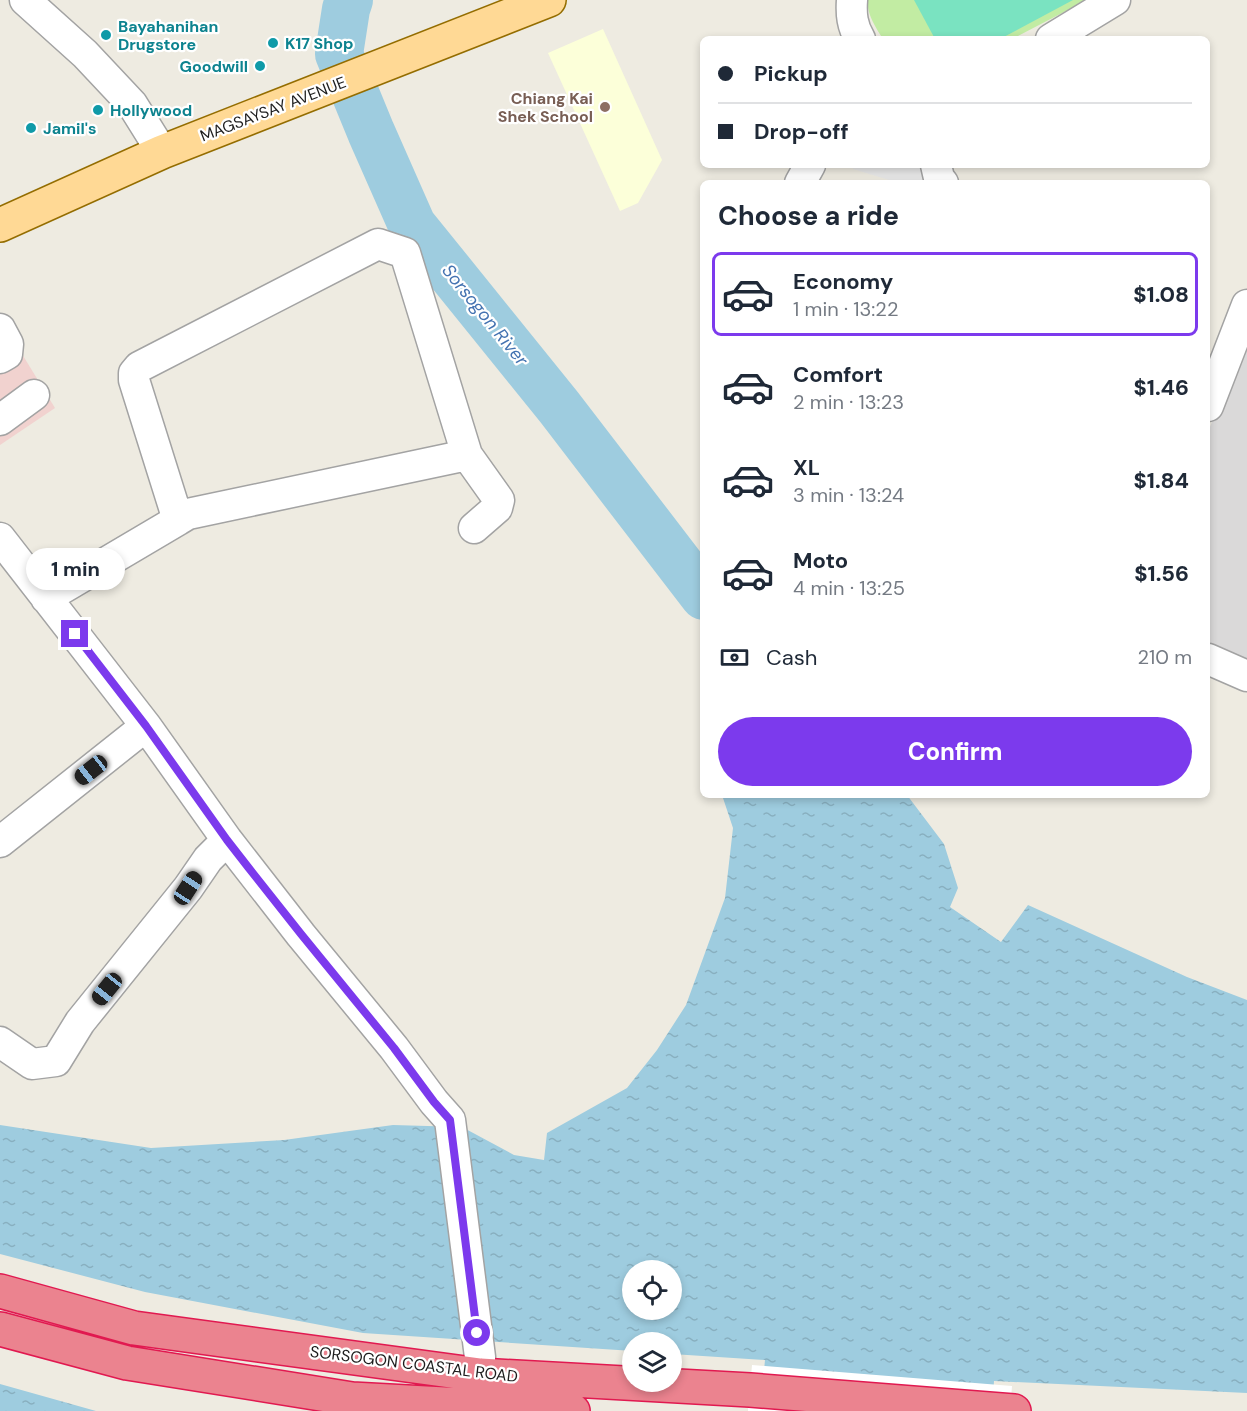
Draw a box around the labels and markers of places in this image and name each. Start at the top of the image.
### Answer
place label: Bayahanihan Drugstore [118,16,218,55]
marker: Bayahanihan Drugstore [99,28,113,42]
place label: K17 Shop [285,33,353,54]
marker: K17 Shop [266,36,280,50]
place label: Goodwill [180,56,248,77]
marker: Goodwill [253,59,267,73]
place label: Chiang Kai Shek School [498,88,593,127]
place label: Hollywood [110,100,192,121]
marker: Chiang Kai Shek School [598,100,612,114]
marker: Hollywood [91,103,105,117]
place label: Jamil's [43,118,96,139]
marker: Jamil's [24,121,38,135]

